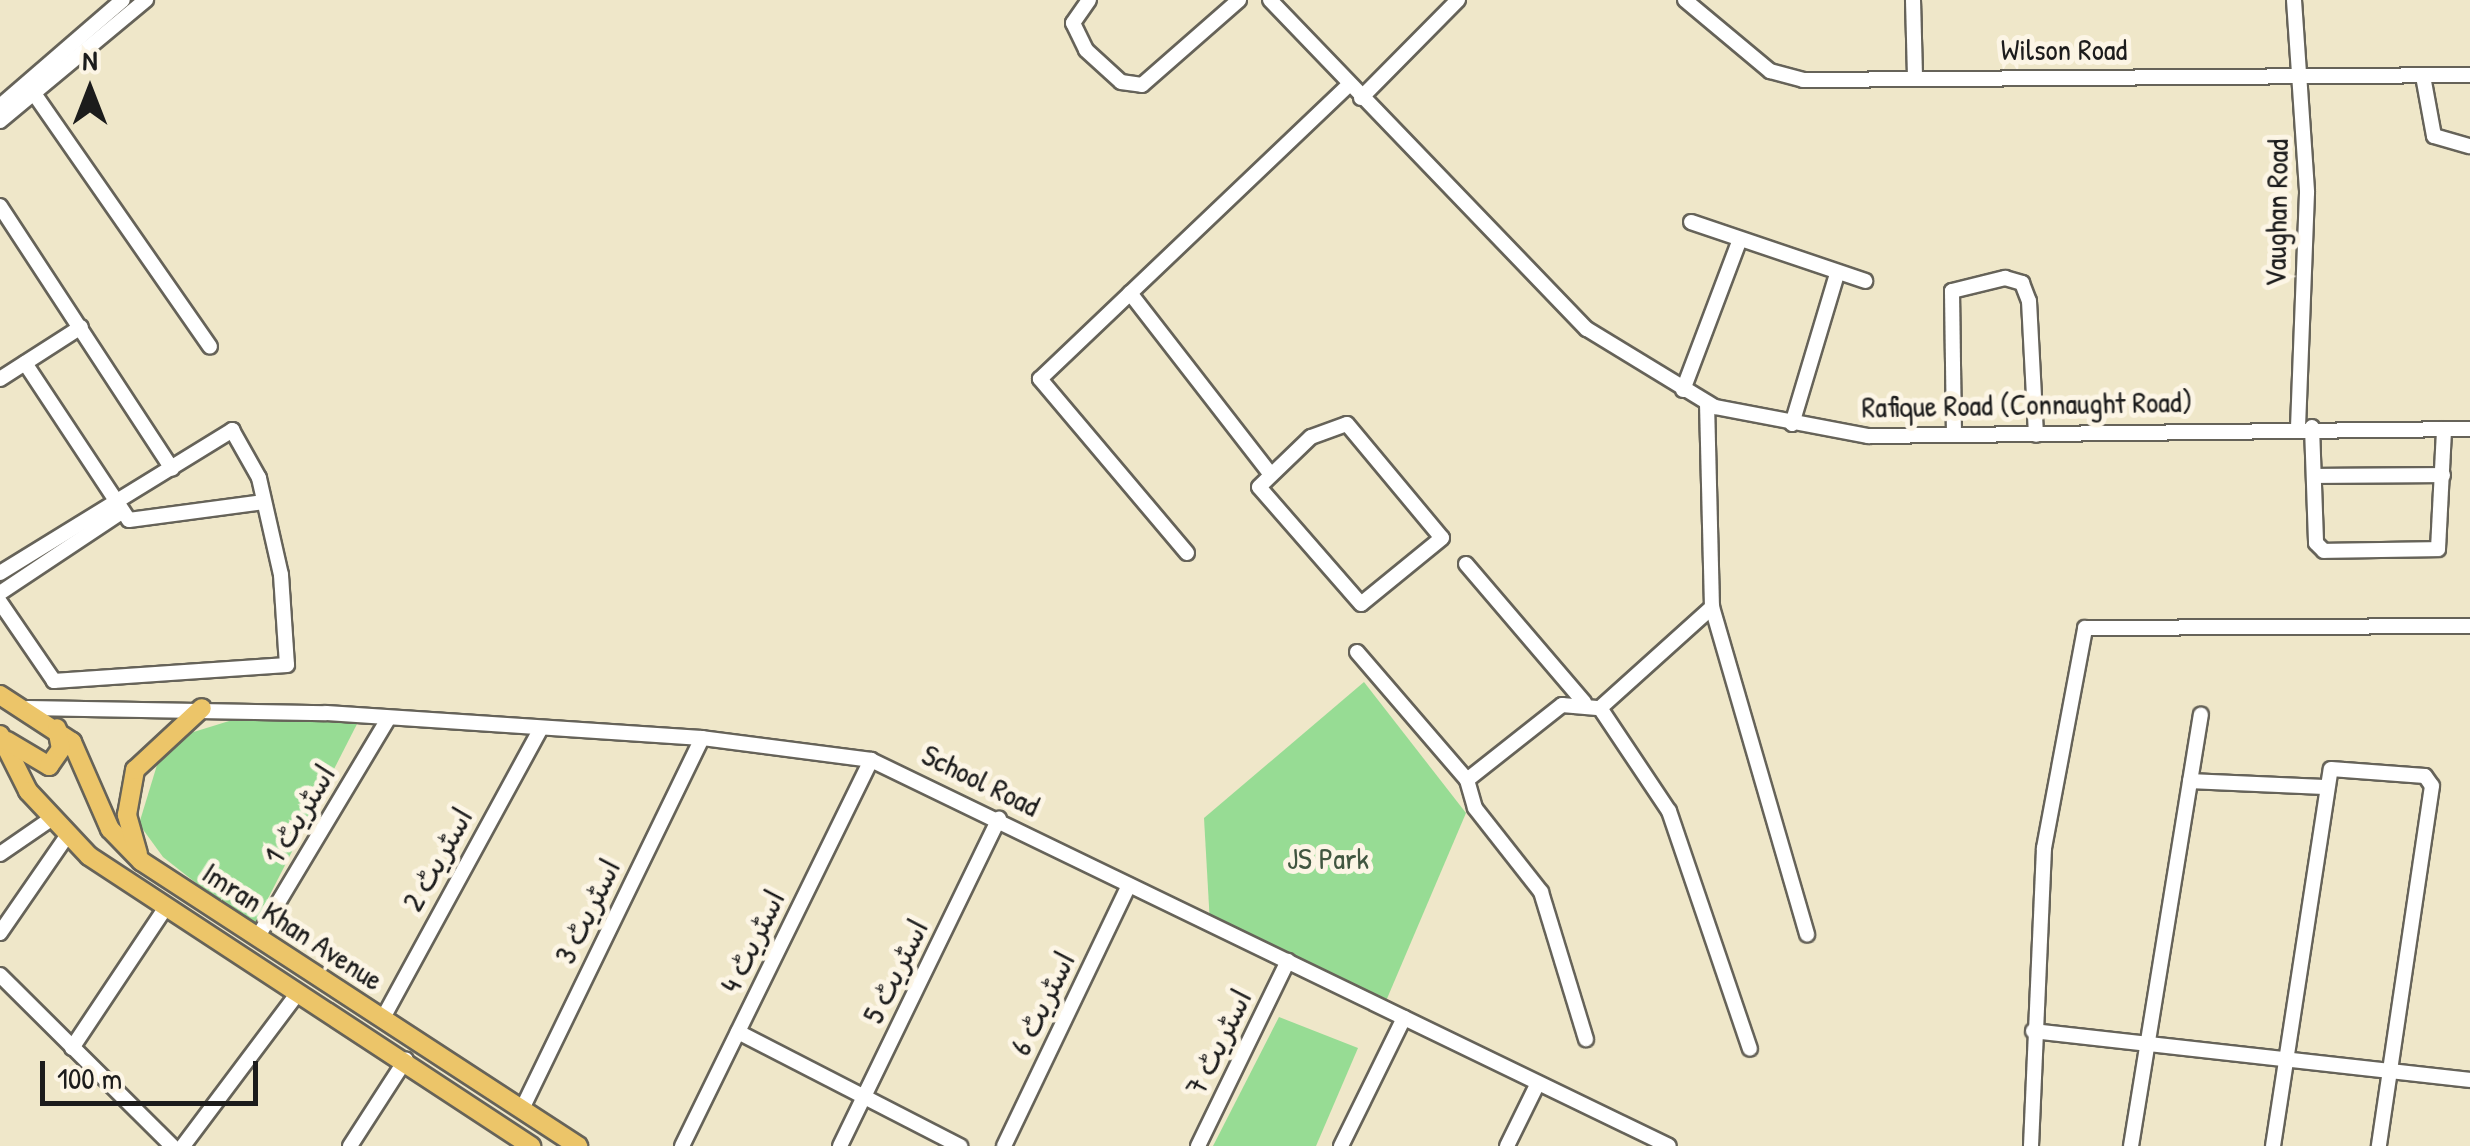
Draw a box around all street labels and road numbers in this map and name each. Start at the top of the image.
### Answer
street label: Wilson Road [2001,31,2127,67]
street label: Vaughan Road [2257,139,2295,287]
street label: Rafique Road (Connaught Road) [1861,383,2193,425]
street label: School Road [916,736,1046,824]
street label: اسٹریٹ 1 [255,758,343,870]
street label: اسٹریٹ 2 [394,801,480,917]
street label: اسٹریٹ 3 [546,853,628,969]
street label: Imran Khan Avenue [196,854,390,998]
street label: اسٹریٹ 4 [712,884,792,998]
street label: اسٹریٹ 5 [854,913,936,1029]
street label: اسٹریٹ 6 [1002,945,1082,1061]
street label: اسٹریٹ 7 [1177,983,1259,1101]

